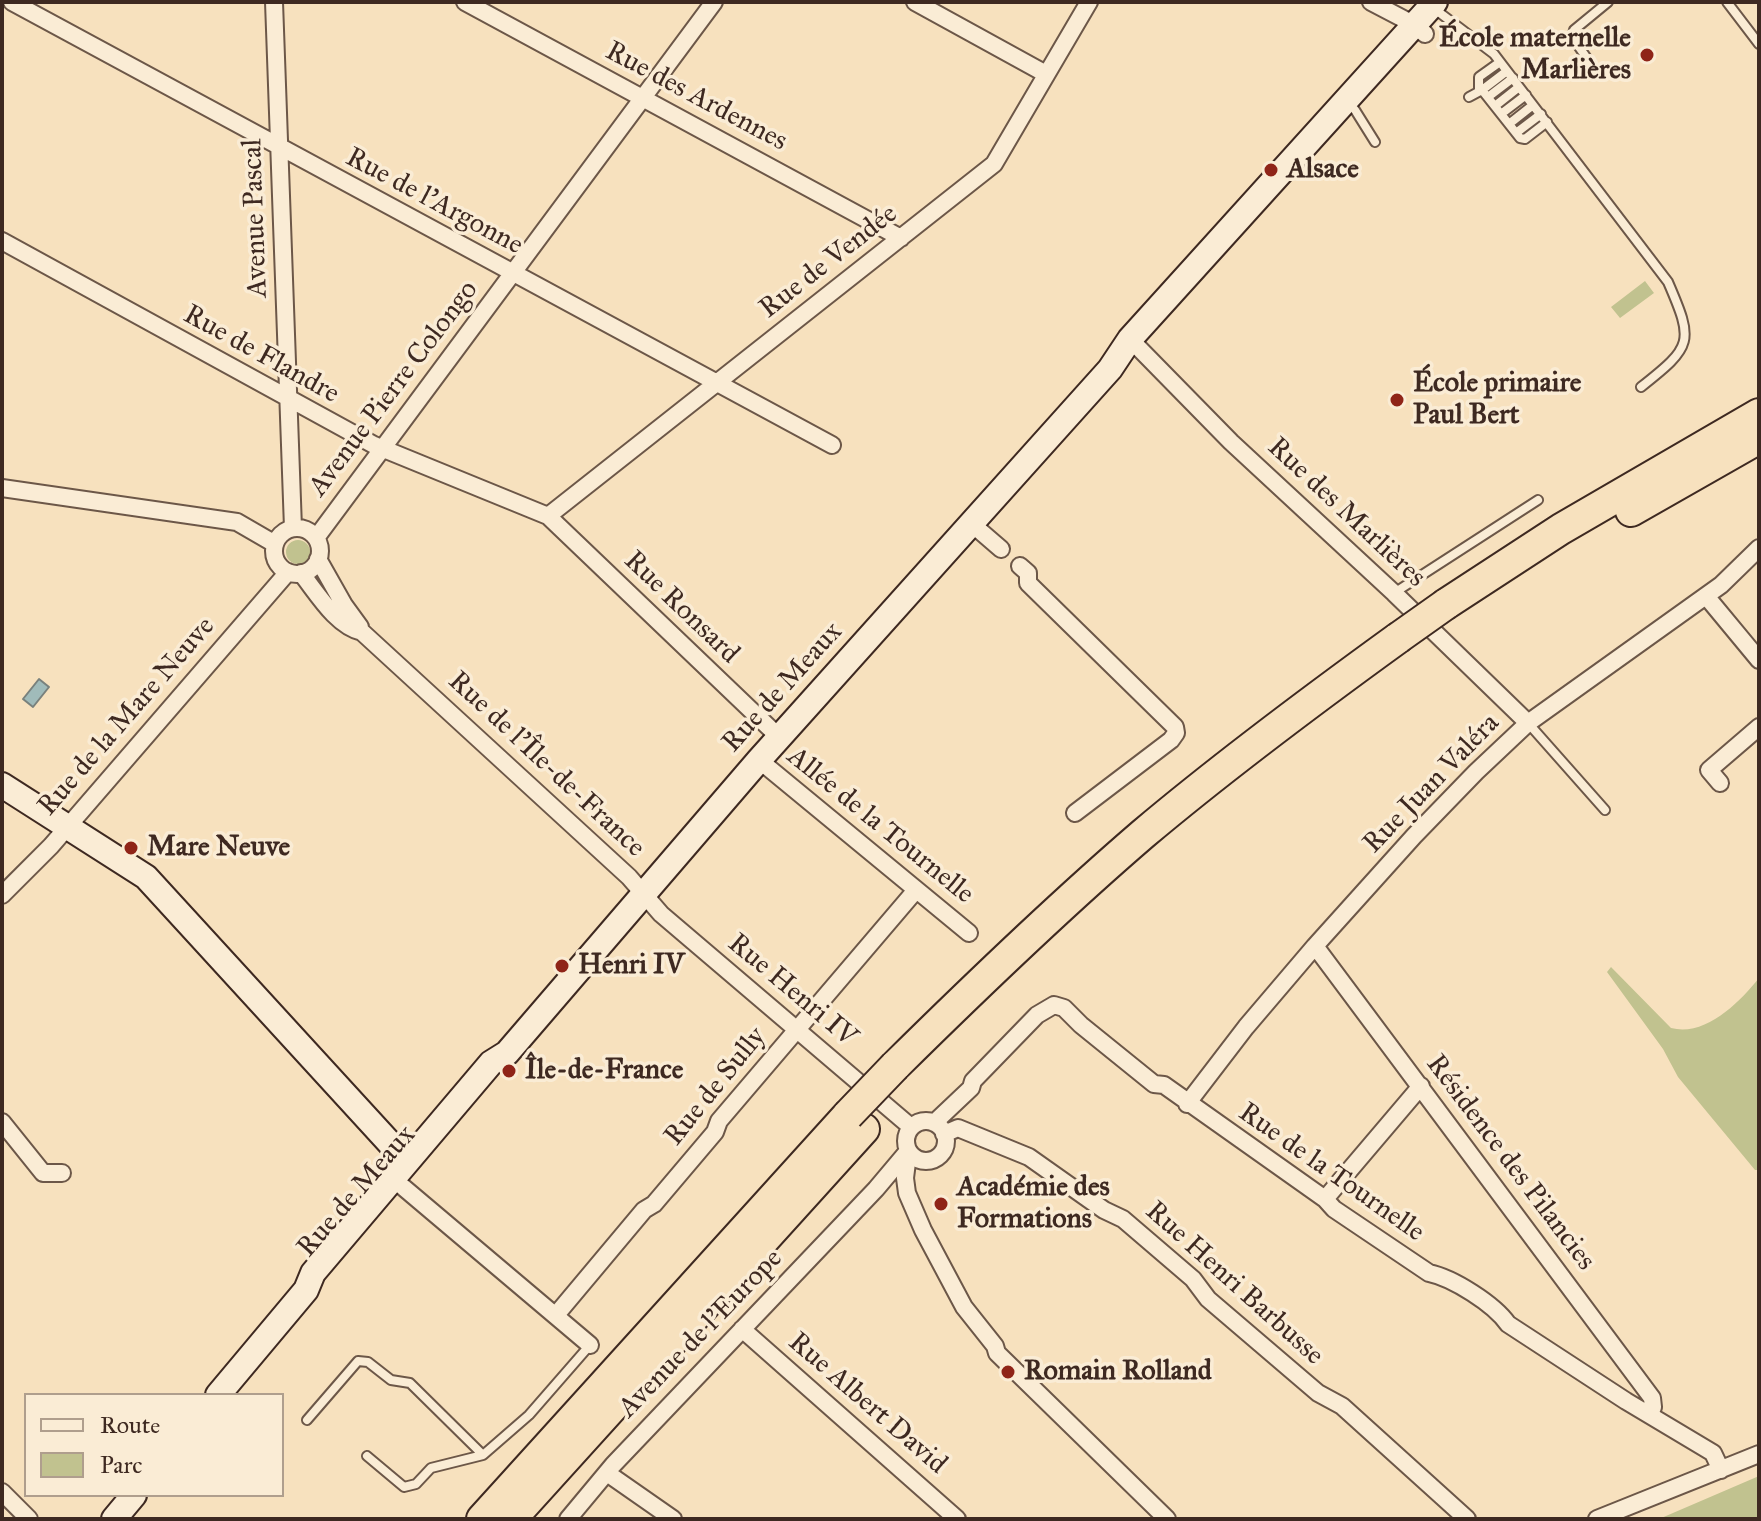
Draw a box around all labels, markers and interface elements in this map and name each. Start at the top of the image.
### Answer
place label: École maternelle Marlières [1439,22,1631,88]
street label: Rue des Ardennes [599,35,793,159]
marker: École maternelle Marlières [1638,46,1656,64]
street label: Avenue Pascal [236,138,276,298]
street label: Rue de l'Argonne [340,141,528,263]
place label: Alsace [1287,153,1359,187]
marker: Alsace [1262,161,1280,179]
street label: Rue de Vendée [753,198,905,326]
street label: Avenue Pierre Colongo [302,274,486,504]
street label: Rue de Flandre [177,298,345,412]
place label: École primaire Paul Bert [1413,367,1581,433]
marker: École primaire Paul Bert [1388,391,1406,409]
street label: Rue des Marlières [1260,431,1432,595]
street label: Rue Ronsard [616,545,746,671]
street label: Rue de la Mare Neuve [32,611,222,823]
street label: Rue de Meaux [716,616,850,760]
street label: Rue de l'Île-de-France [441,665,651,865]
street label: Rue Juan Valéra [1357,707,1507,861]
street label: Allée de la Tournelle [780,740,980,912]
place label: Mare Neuve [147,831,290,865]
marker: Mare Neuve [122,839,140,857]
street label: Rue Henri IV [720,927,864,1055]
place label: Henri IV [578,949,684,983]
marker: Henri IV [553,957,571,975]
street label: Rue de Sully [658,1021,774,1153]
street label: Résidence des Pilancies [1418,1049,1602,1277]
place label: Île-de-France [525,1054,683,1088]
marker: Île-de-France [500,1062,518,1080]
street label: Rue de la Tournelle [1232,1096,1430,1250]
street label: Rue de Meaux [291,1119,423,1265]
place label: Académie des Formations [957,1171,1110,1237]
marker: Académie des Formations [932,1195,950,1213]
street label: Rue Henri Barbusse [1138,1195,1330,1373]
street label: Avenue de l'Europe [612,1243,790,1425]
street label: Rue Albert David [781,1326,953,1482]
place label: Romain Rolland [1024,1355,1212,1389]
marker: Romain Rolland [999,1363,1017,1381]
legend [24,1393,284,1497]
text: Route [100,1410,160,1440]
text: Parc [100,1450,142,1480]

